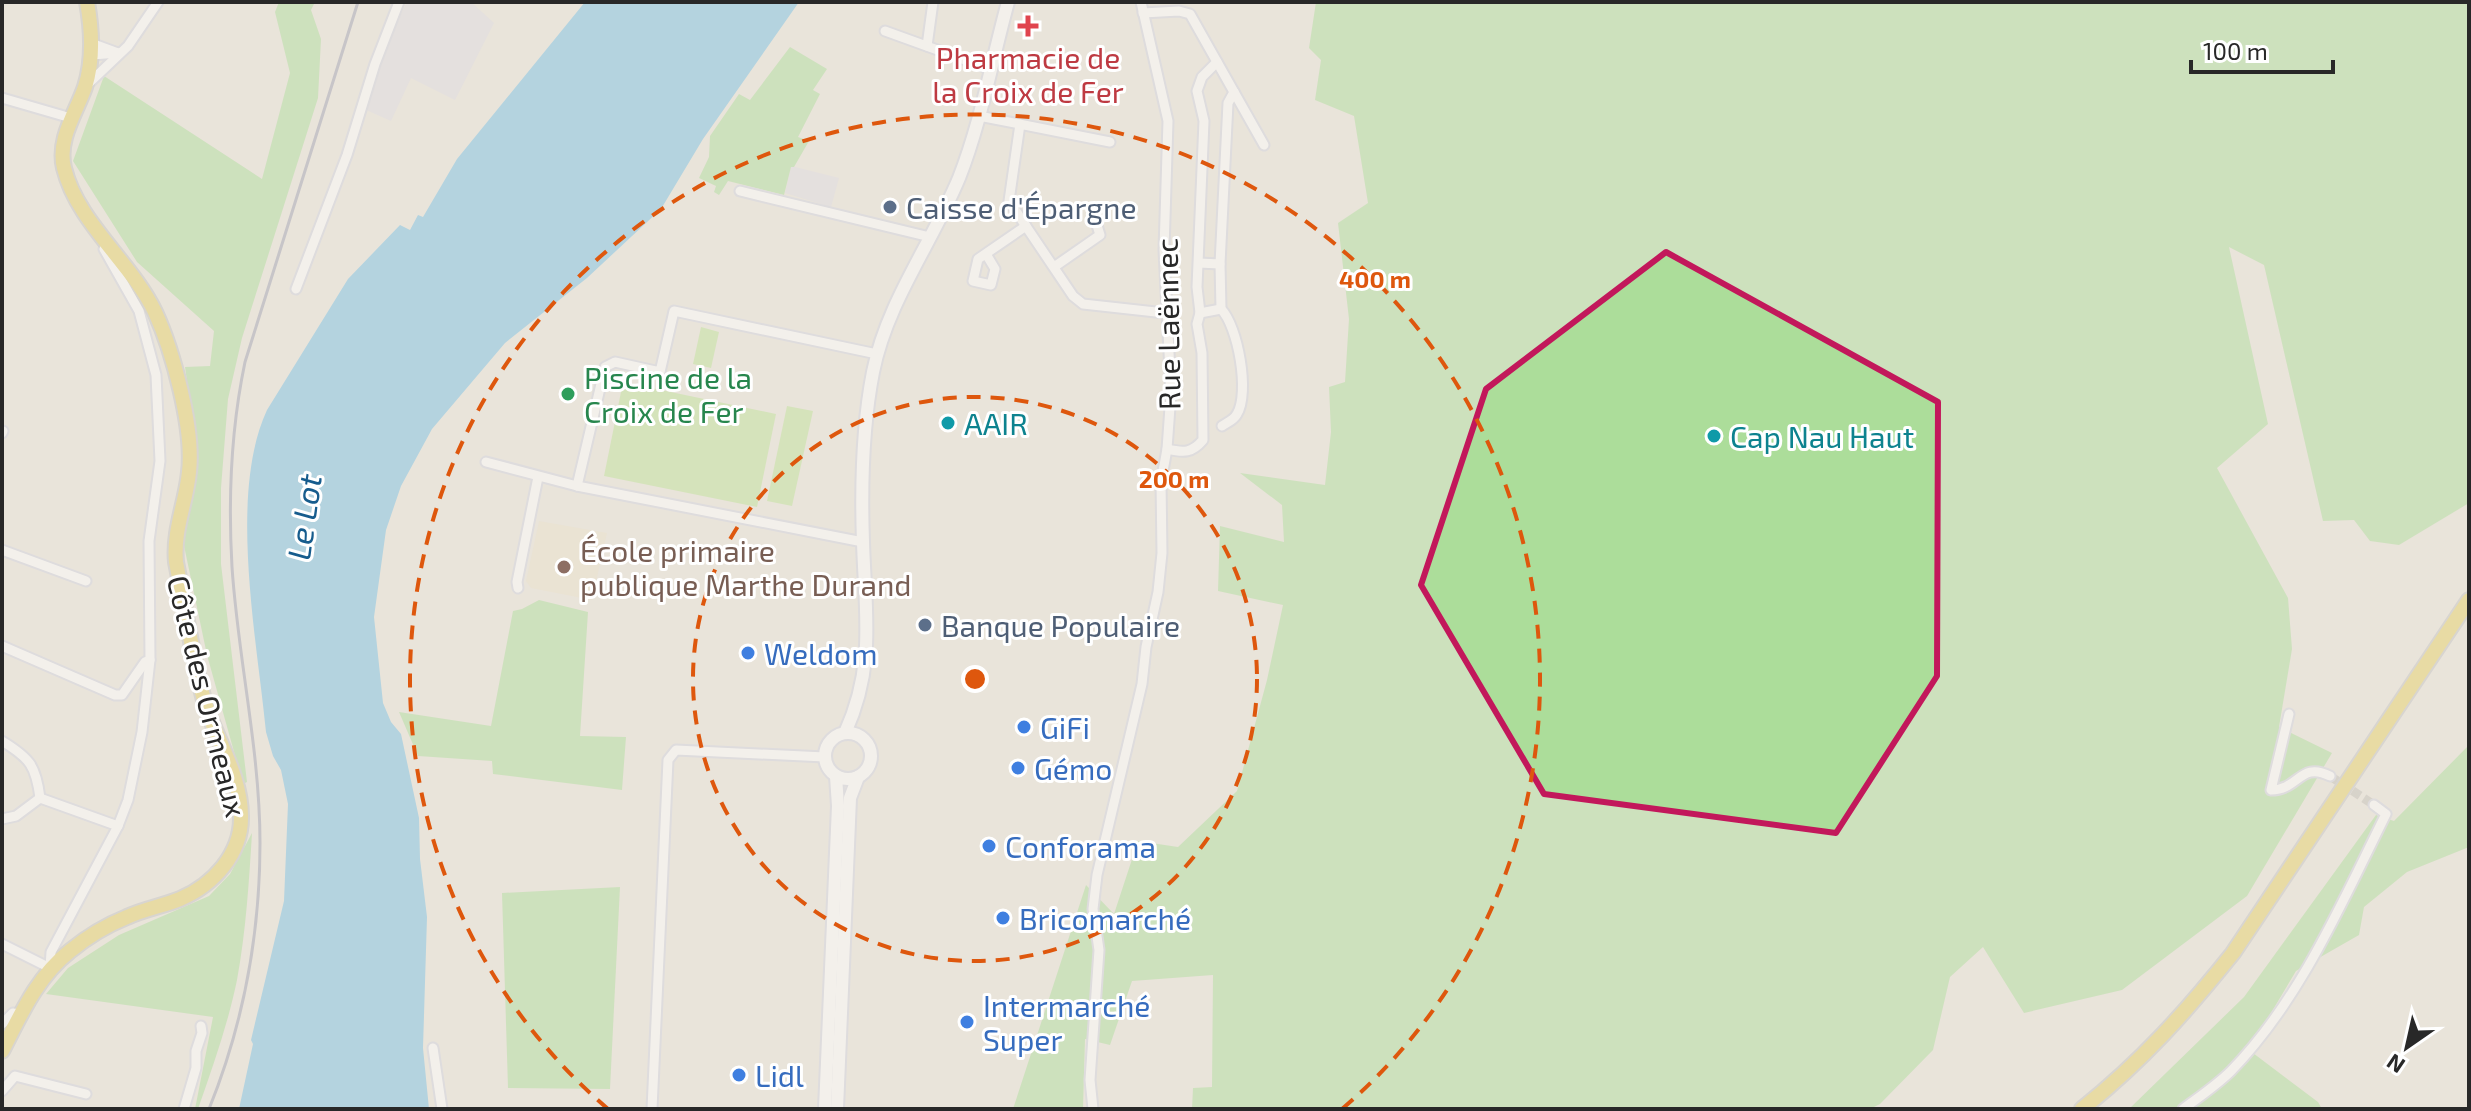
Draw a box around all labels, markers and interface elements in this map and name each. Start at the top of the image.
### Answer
marker: Pharmacie de la Croix de Fer [1019,17,1037,35]
scale bar [2191,24,2333,74]
text: 100 m [2203,36,2268,65]
place label: Pharmacie de la Croix de Fer [932,39,1124,109]
place label: Caisse d'Épargne [906,189,1137,225]
marker: Caisse d'Épargne [881,198,899,216]
street label: Rue Laënnec [1148,238,1186,410]
text: 400 m [1339,264,1411,293]
place label: Piscine de la Croix de Fer [584,359,752,429]
marker: Piscine de la Croix de Fer [559,385,577,403]
place label: AAIR [964,405,1028,441]
marker: AAIR [939,414,957,432]
place label: Cap Nau Haut [1730,418,1914,454]
marker: Cap Nau Haut [1705,427,1723,445]
text: 200 m [1139,464,1209,493]
water label: Le Lot [278,471,328,562]
place label: École primaire publique Marthe Durand [580,532,912,602]
marker: École primaire publique Marthe Durand [555,558,573,576]
street label: Côte des Ormeaux [161,572,255,821]
place label: Banque Populaire [941,607,1180,643]
marker: Banque Populaire [916,616,934,634]
place label: Weldom [764,635,877,671]
marker: Weldom [739,644,757,662]
centre of rings [961,665,989,693]
place label: GiFi [1040,709,1090,745]
marker: GiFi [1015,718,1033,736]
place label: Gémo [1034,750,1112,786]
marker: Gémo [1009,759,1027,777]
place label: Conforama [1005,828,1156,864]
marker: Conforama [980,837,998,855]
place label: Bricomarché [1019,900,1191,936]
marker: Bricomarché [994,909,1012,927]
place label: Intermarché Super [983,987,1150,1057]
north arrow [2367,1007,2447,1087]
marker: Intermarché Super [958,1013,976,1031]
text: N [2381,1049,2409,1080]
place label: Lidl [755,1057,804,1093]
marker: Lidl [730,1066,748,1084]

